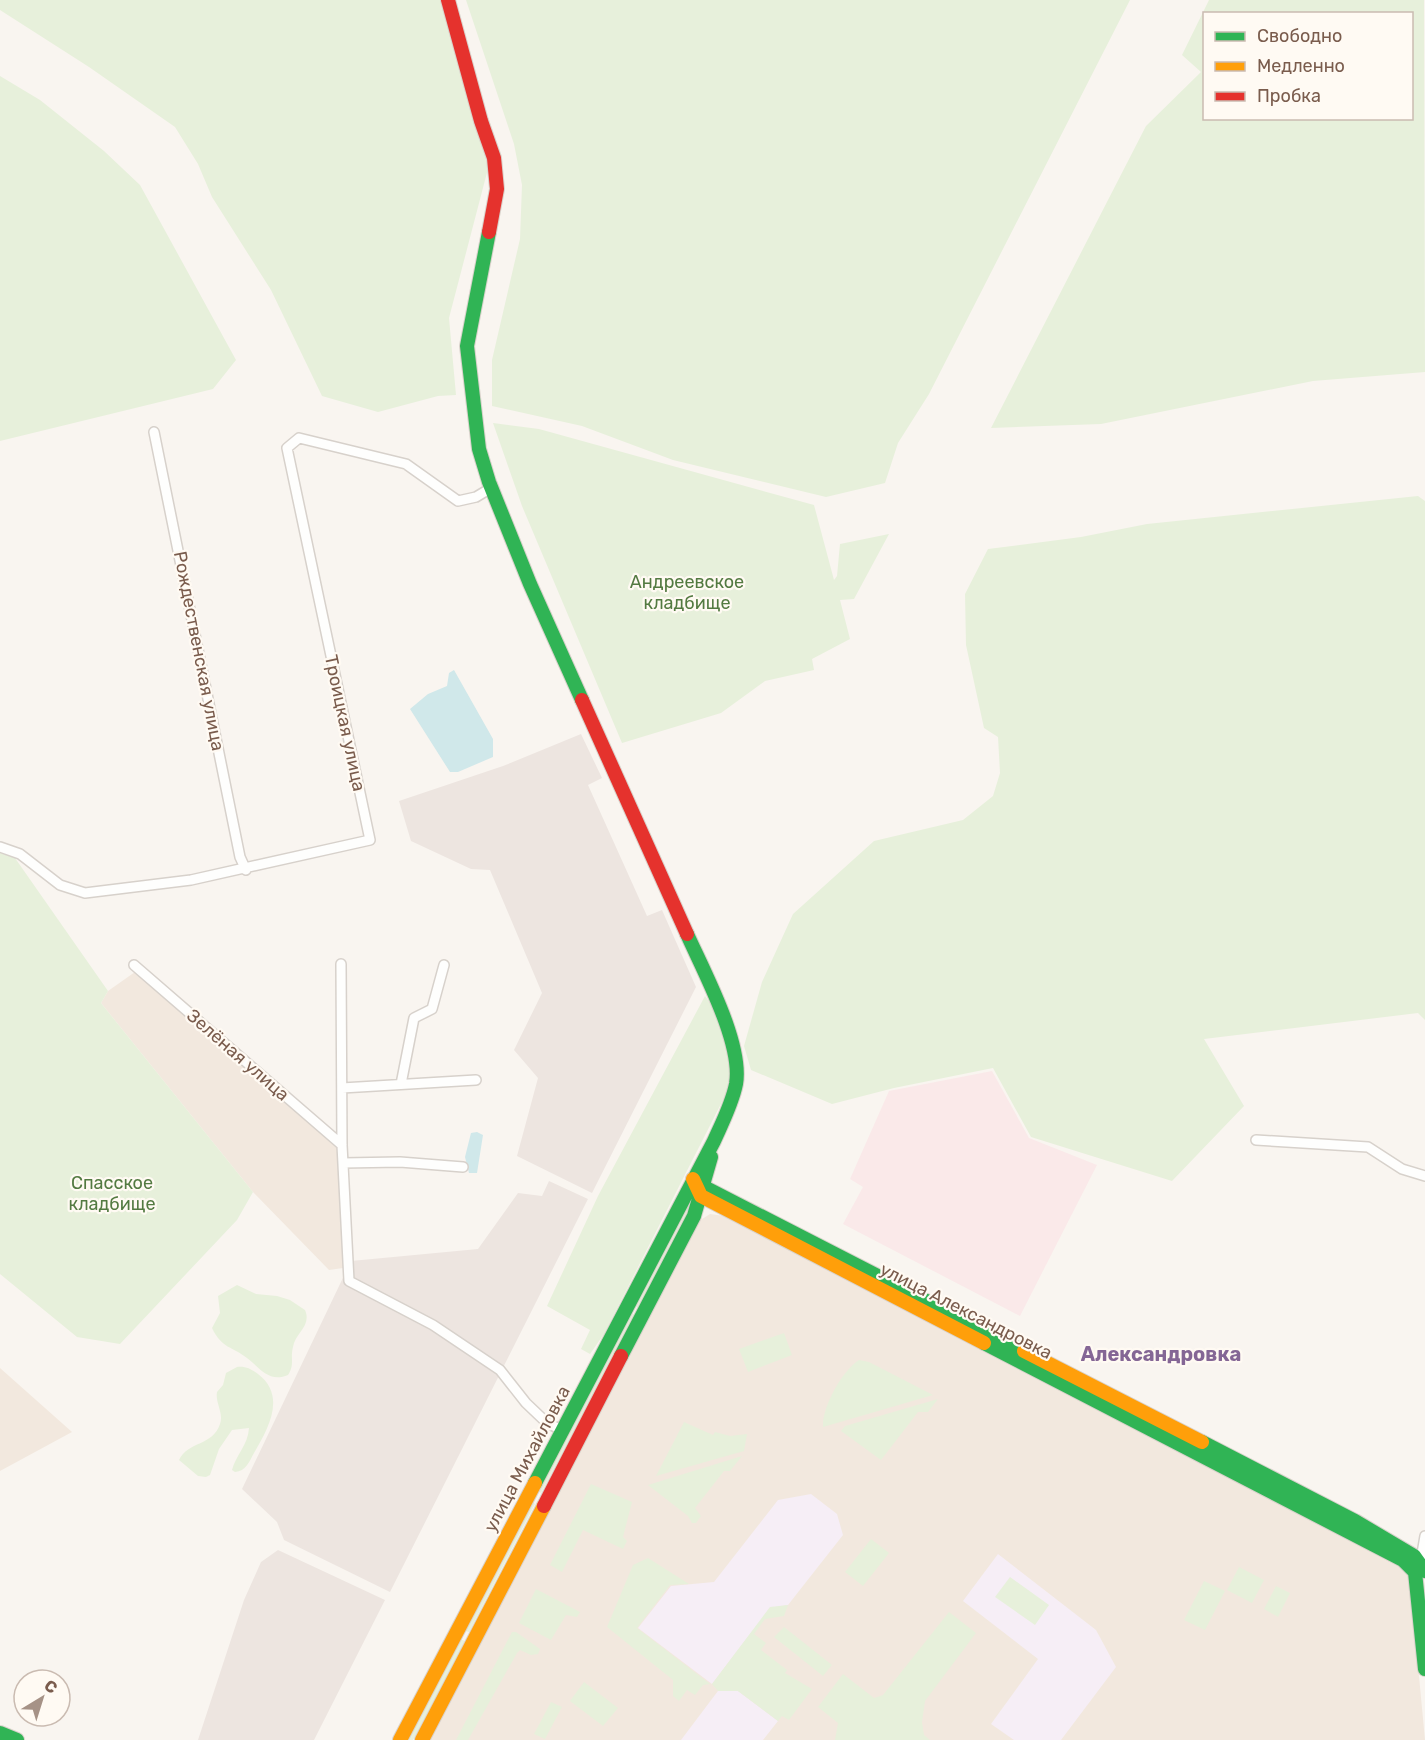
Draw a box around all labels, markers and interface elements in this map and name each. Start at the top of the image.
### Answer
legend [1203,12,1413,120]
text: Свободно [1257,25,1342,47]
text: Медленно [1257,55,1345,77]
text: Пробка [1257,85,1321,107]
street label: Рождественская улица [169,549,229,753]
park label: Андреевское кладбище [630,571,744,614]
street label: Троицкая улица [320,653,370,793]
street label: Зелёная улица [182,1005,294,1105]
park label: Спасское кладбище [69,1172,155,1215]
street label: улица Александровка [876,1258,1056,1364]
district label: Александровка [1081,1342,1241,1366]
street label: улица Михайловка [479,1382,575,1536]
north arrow [12,1668,72,1728]
text: С [41,1676,61,1698]

